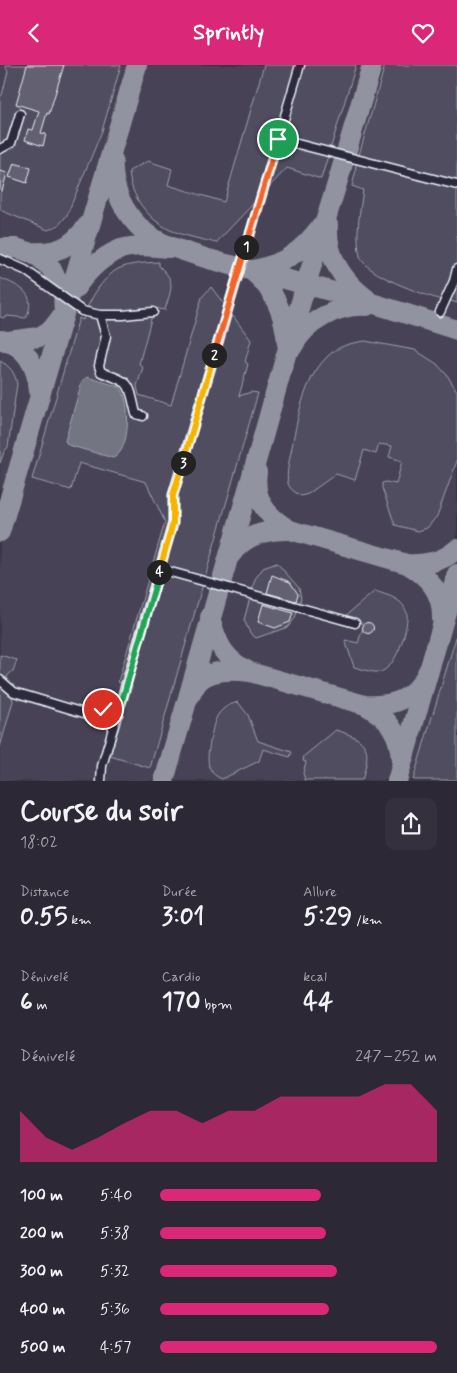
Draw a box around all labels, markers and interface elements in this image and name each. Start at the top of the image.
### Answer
icon: back [20,19,48,47]
text: Sprintly [193,19,264,47]
icon: heart [409,19,437,47]
pin [257,118,299,160]
icon: arrive [264,125,292,153]
pin: 1 [234,235,258,259]
text: 1 [243,238,250,256]
pin: 2 [202,343,226,367]
text: 2 [211,346,218,364]
pin: 3 [170,451,196,475]
text: 3 [180,454,187,472]
pin: 4 [146,559,172,585]
text: 4 [155,563,164,581]
pin [82,688,124,730]
icon: check [89,695,117,723]
text: Course du soir [20,794,183,831]
button: share [385,798,437,850]
text: 18:02 [20,832,58,853]
text: Distance [20,883,69,901]
text: Durée [162,883,197,901]
text: Allure [303,883,337,901]
text: 0.55 [20,901,68,934]
text: 3:01 [162,901,204,934]
text: 5:29 [303,901,352,934]
text: km [68,911,92,929]
text: /km [352,911,382,929]
text: Dénivelé [20,968,68,986]
text: Cardio [162,968,200,986]
text: kcal [303,968,327,986]
text: 6 [20,986,33,1019]
text: 170 [162,986,200,1019]
text: 44 [303,986,333,1019]
text: m [33,996,48,1014]
text: bpm [200,996,232,1014]
text: Dénivelé [20,1046,75,1067]
text: 247–252 m [355,1046,437,1067]
text: 100 m [20,1185,63,1206]
text: 5:40 [100,1185,132,1206]
text: 200 m [20,1223,64,1244]
text: 5:38 [100,1223,130,1244]
text: 300 m [20,1261,63,1282]
text: 5:32 [100,1261,130,1282]
text: 400 m [20,1299,65,1320]
text: 5:36 [100,1299,130,1320]
text: 500 m [20,1337,65,1358]
text: 4:57 [100,1337,131,1358]

